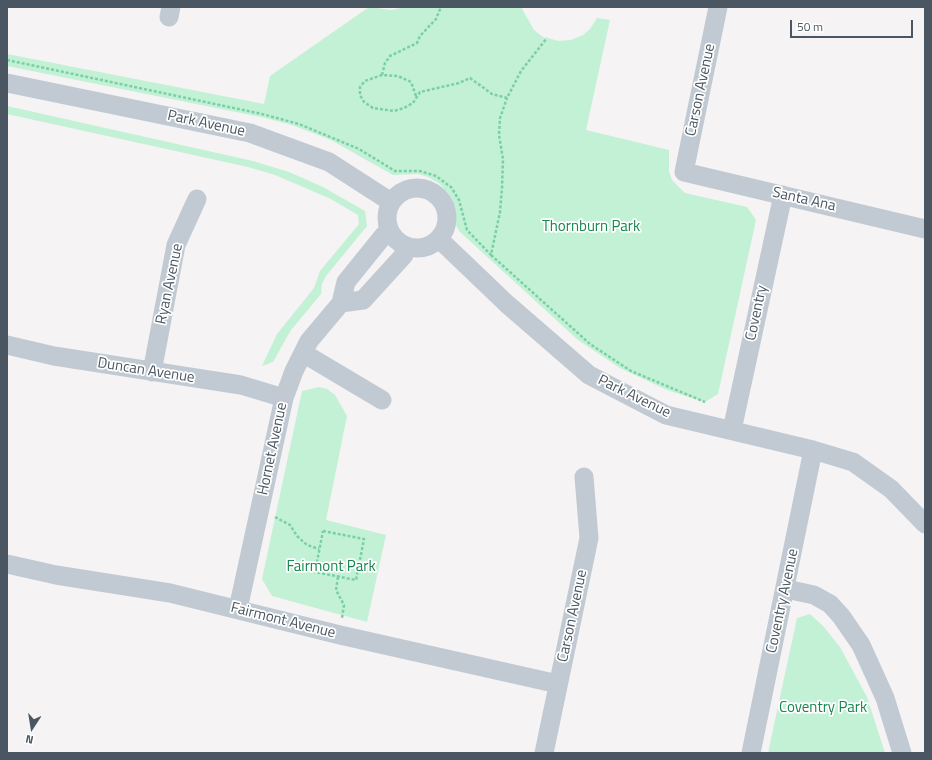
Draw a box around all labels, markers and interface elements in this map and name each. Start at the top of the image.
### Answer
scale bar [792,12,915,38]
text: 50 m [797,17,823,36]
street label: Carson Avenue [682,42,720,138]
street label: Park Avenue [166,107,246,141]
street label: Santa Ana [771,184,837,216]
park label: Thornburn Park [542,218,640,236]
street label: Ryan Avenue [153,242,187,326]
street label: Coventry [742,284,772,342]
street label: Duncan Avenue [96,354,196,388]
street label: Park Avenue [595,372,673,422]
street label: Hornet Avenue [254,401,292,497]
street label: Coventry Avenue [763,547,803,655]
park label: Fairmont Park [286,558,376,576]
street label: Carson Avenue [554,568,592,664]
street label: Fairmont Avenue [229,599,337,643]
park label: Coventry Park [779,699,867,717]
north arrow [12,708,52,748]
text: N [24,731,35,748]

